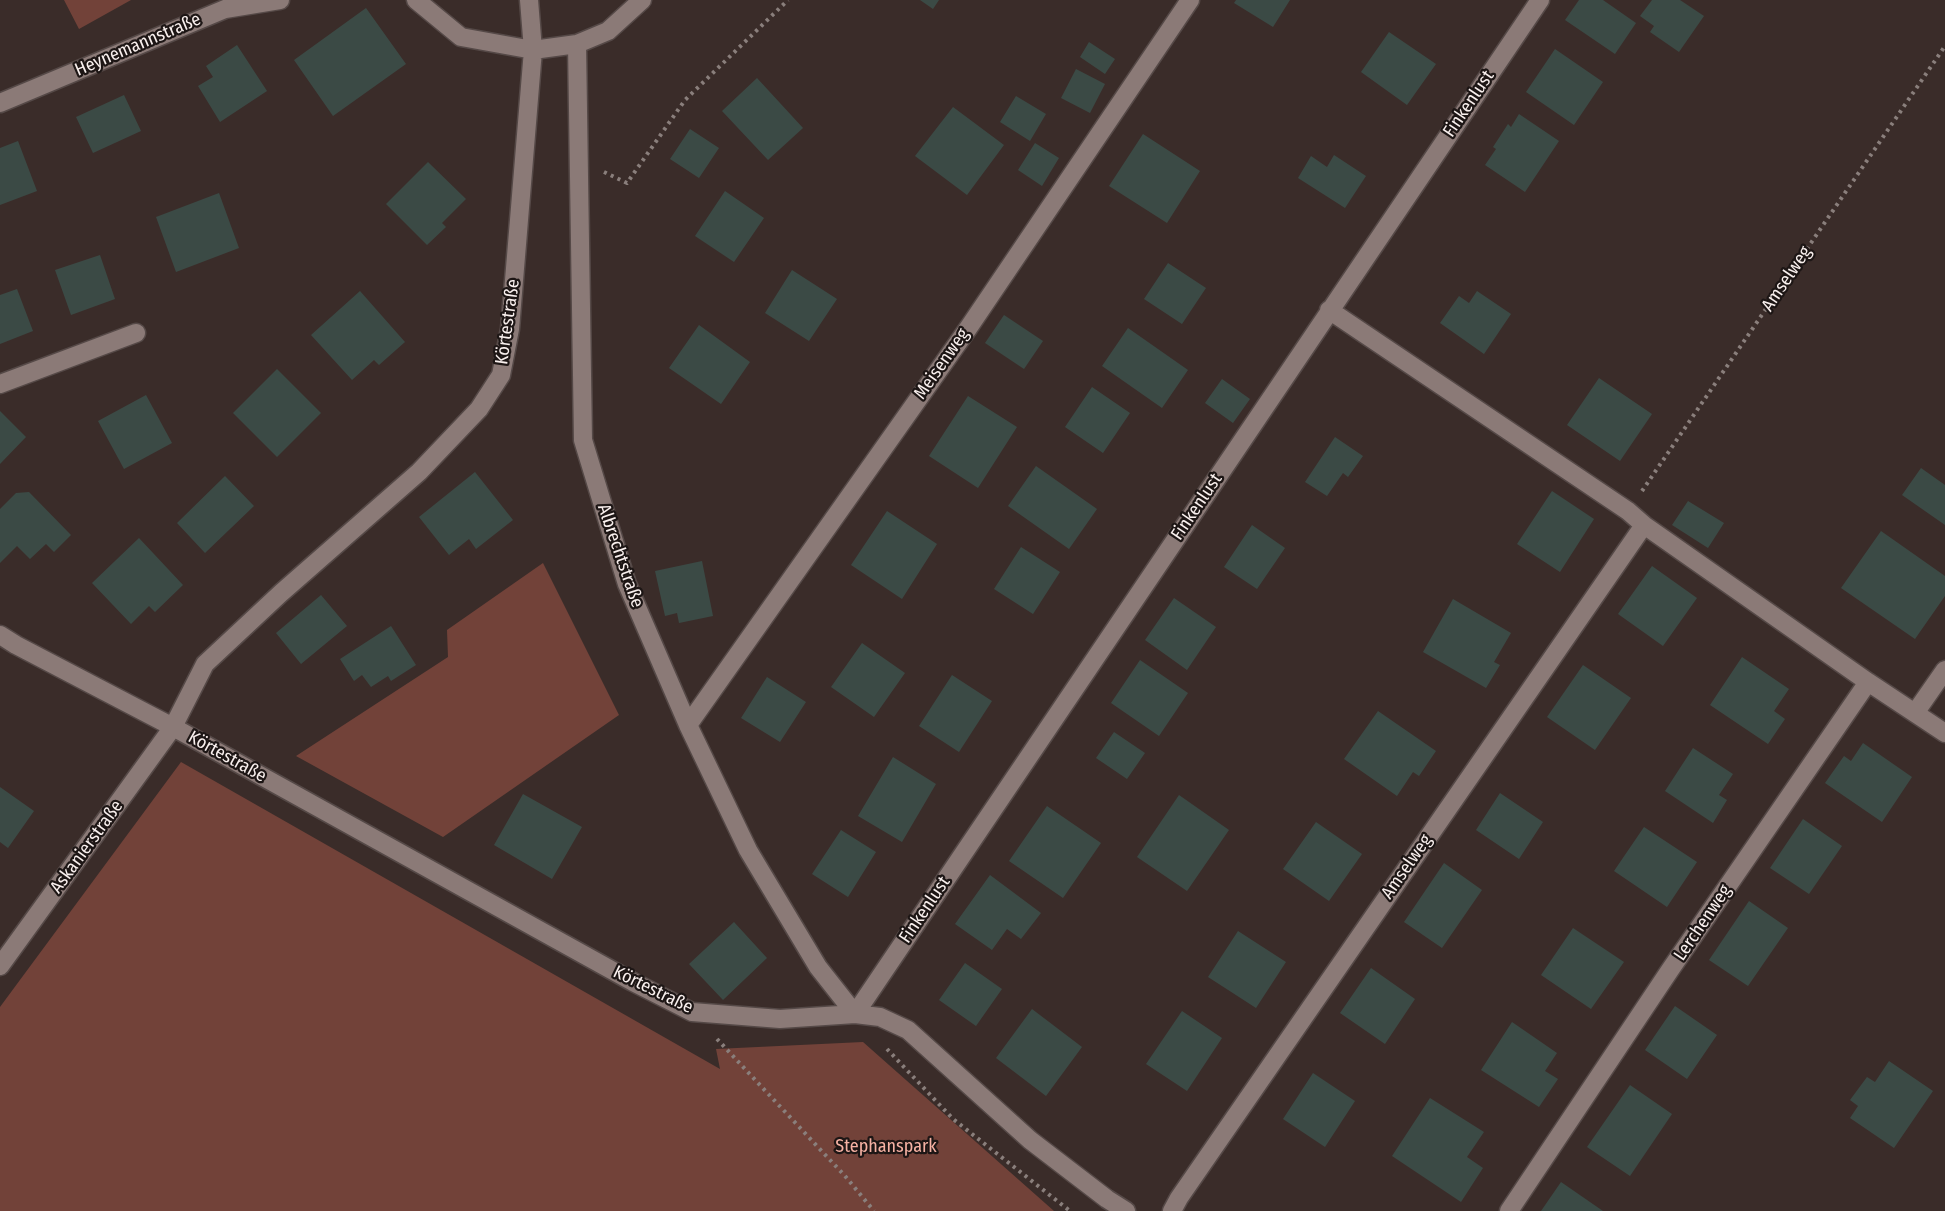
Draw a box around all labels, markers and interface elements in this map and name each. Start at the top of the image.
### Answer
street label: Heynemannstraße [72,9,204,81]
street label: Finkenlust [1439,67,1499,141]
street label: Amselweg [1757,242,1817,316]
street label: Körtestraße [491,278,525,366]
street label: Meisenweg [910,324,974,404]
street label: Finkenlust [1167,470,1227,544]
street label: Albrechtstraße [592,501,648,611]
street label: Körtestraße [184,727,270,787]
street label: Askanierstraße [46,796,128,898]
street label: Amselweg [1377,831,1437,903]
street label: Finkenlust [895,873,955,947]
street label: Lerchenweg [1670,881,1736,965]
street label: Körtestraße [610,961,696,1019]
park label: Stephanspark [835,1136,937,1158]

